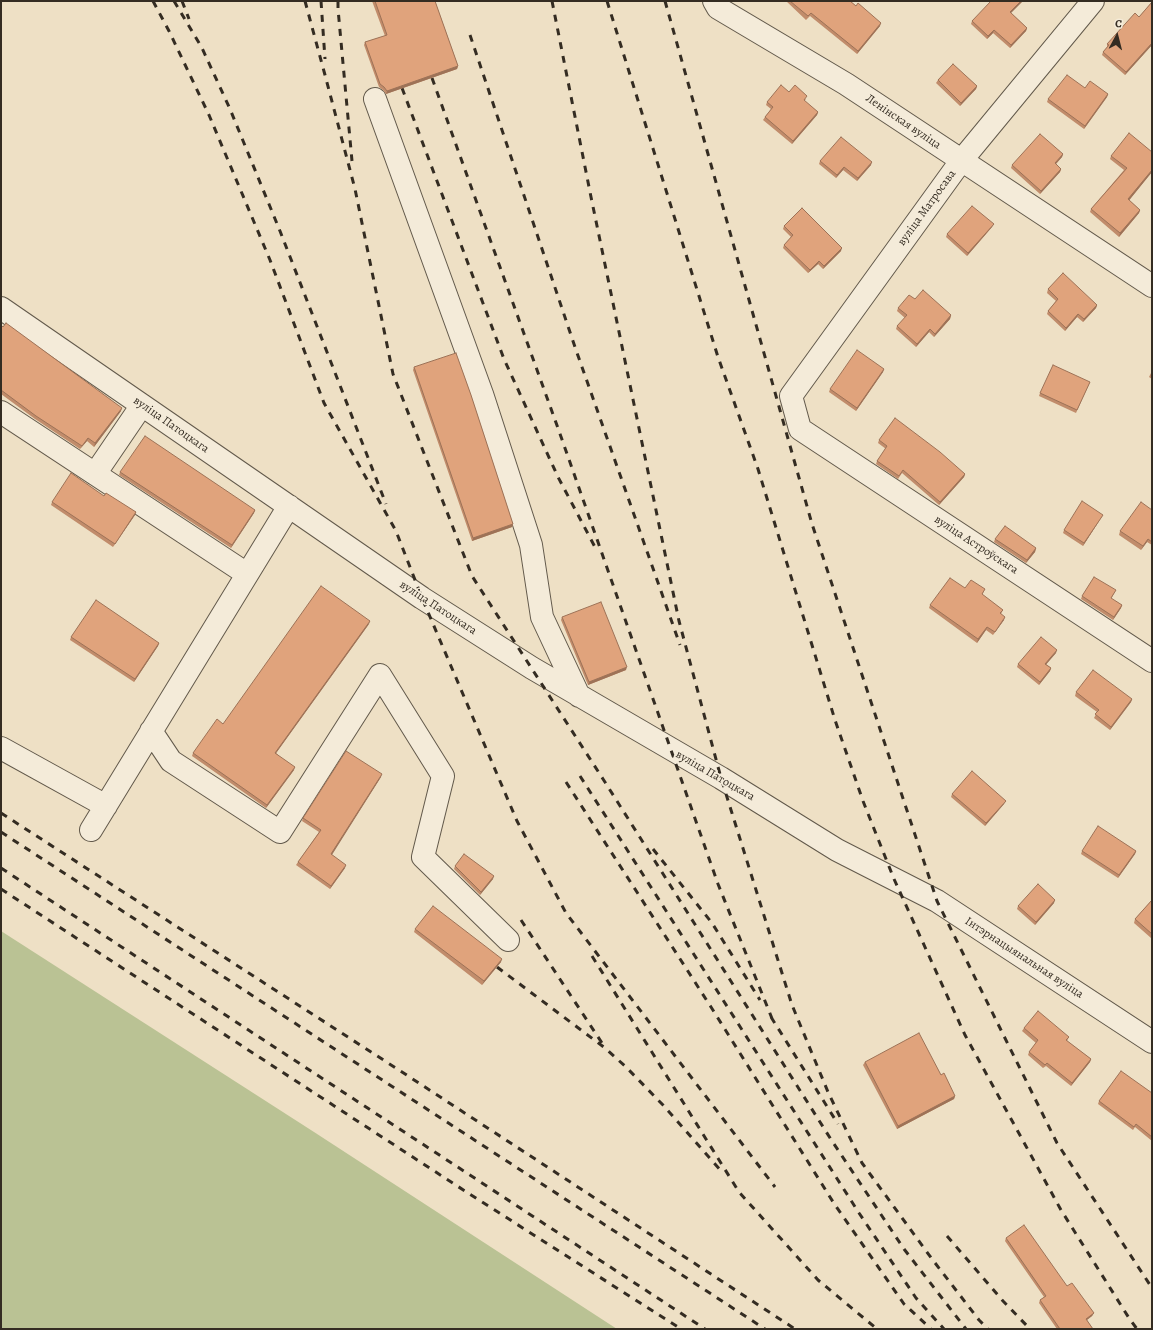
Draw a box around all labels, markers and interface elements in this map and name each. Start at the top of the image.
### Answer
north arrow [1097,16,1137,56]
text: С [1114,16,1123,31]
street label: Ленінская вуліца [863,91,943,153]
street label: вуліца Матросава [895,167,959,249]
street label: вуліца Патоцкага [130,394,212,456]
street label: вуліца Астроўскага [931,513,1021,577]
street label: вуліца Патоцкага [397,578,479,638]
street label: вуліца Патоцкага [673,748,757,804]
street label: Інтэрнацыянальная вуліца [962,914,1086,1002]

